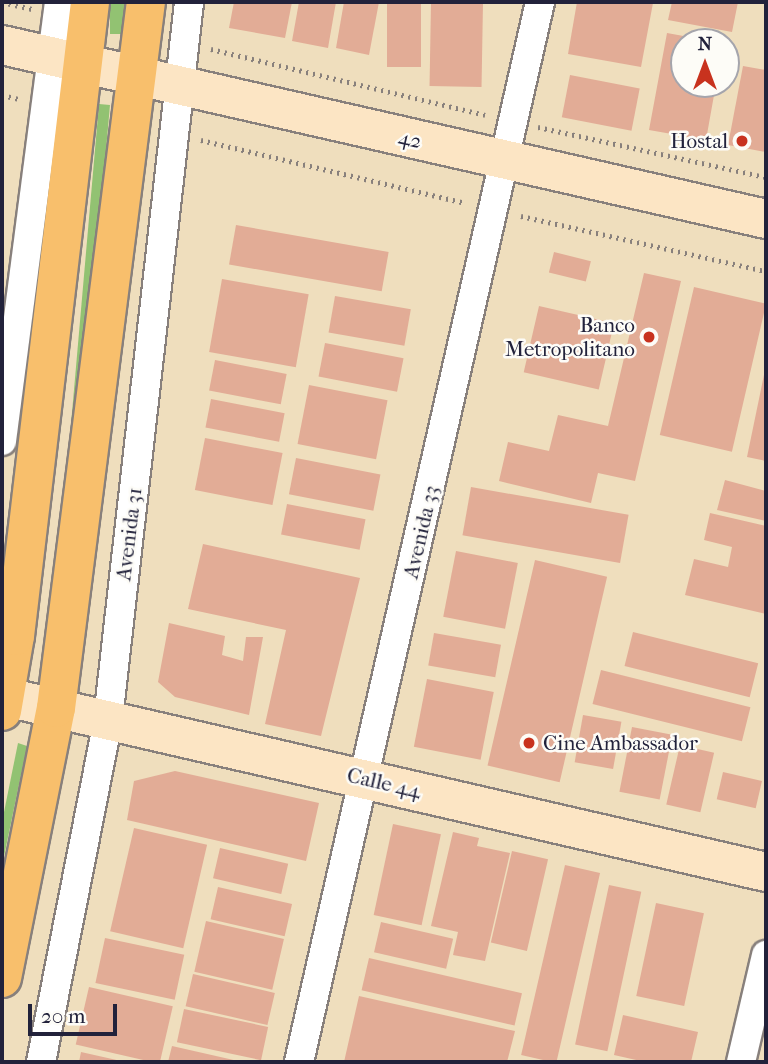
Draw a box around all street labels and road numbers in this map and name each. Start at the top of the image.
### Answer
street label: 42 [396,124,424,154]
street label: Avenida 33 [398,483,444,581]
street label: Avenida 31 [111,486,147,582]
street label: Calle 44 [345,762,423,804]

